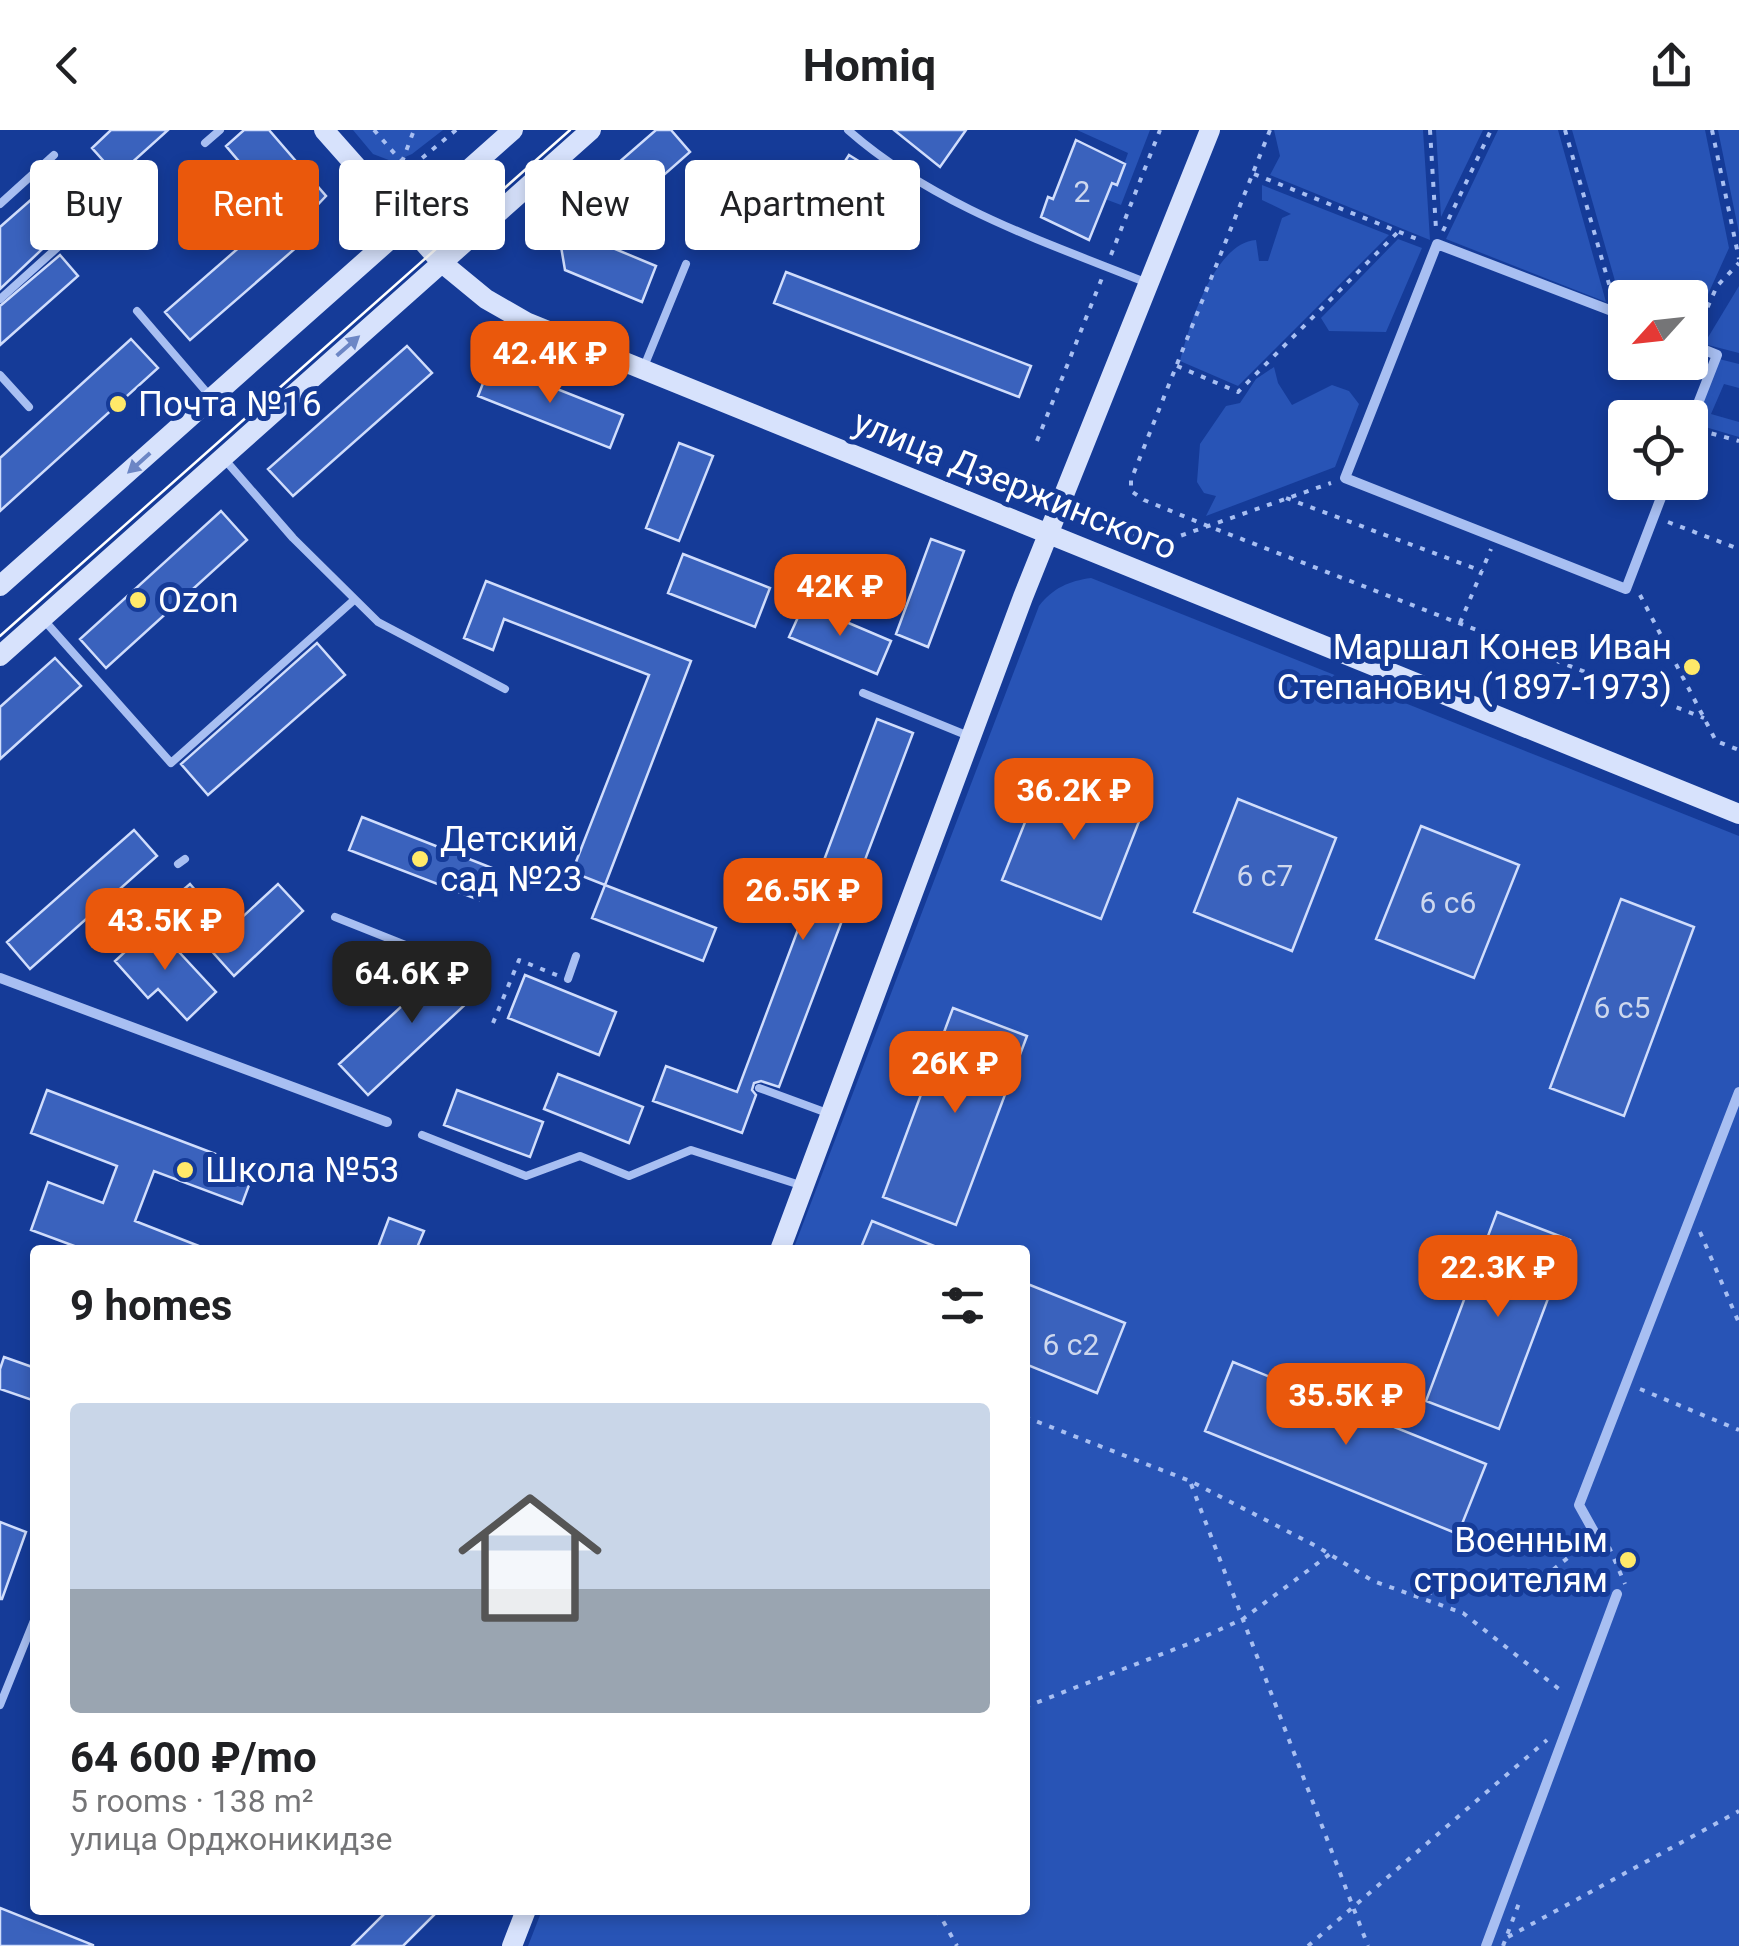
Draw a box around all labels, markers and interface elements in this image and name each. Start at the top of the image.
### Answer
icon: back [40,38,95,93]
icon: share [1644,38,1699,93]
text: Homiq [803,39,936,92]
chip: Buy [30,160,158,250]
chip: Rent [178,160,319,250]
chip: Filters [339,160,505,250]
chip: New [525,160,665,250]
chip: Apartment [685,160,920,250]
house number: 2 [1074,174,1090,209]
north arrow [1608,280,1708,380]
map controls [1608,280,1708,500]
pin: 42.4K ₽ [458,321,642,406]
text: 42.4K ₽ [492,334,608,372]
one-way arrow [335,335,360,357]
place label: Почта №16 [138,384,322,425]
marker: Почта №16 [107,393,129,415]
button: locate [1608,400,1708,500]
street label: улица Дзержинского [847,401,1183,569]
one-way arrow [127,451,151,474]
pin: 42K ₽ [770,554,910,639]
text: 42K ₽ [796,567,884,605]
place label: Ozon [158,580,238,621]
marker: Ozon [127,589,149,611]
place label: Маршал Конев Иван Степанович (1897-1973) [1277,627,1672,708]
marker: Маршал Конев Иван Степанович (1897-1973) [1681,656,1703,678]
pin: 36.2K ₽ [982,758,1166,843]
text: 36.2K ₽ [1016,771,1132,809]
place label: Детский сад №23 [440,819,583,900]
marker: Детский сад №23 [409,848,431,870]
pin: 26.5K ₽ [711,858,895,943]
house number: 6 с7 [1237,858,1293,893]
text: 26.5K ₽ [745,871,861,909]
house number: 6 с6 [1420,885,1476,920]
pin: 43.5K ₽ [73,888,257,973]
text: 43.5K ₽ [107,901,223,939]
pin: 64.6K ₽ [320,941,504,1026]
text: 64.6K ₽ [354,954,470,992]
house number: 6 с5 [1594,990,1650,1025]
pin: 26K ₽ [885,1031,1025,1116]
text: 26K ₽ [911,1044,999,1082]
place label: Школа №53 [205,1150,399,1191]
marker: Школа №53 [174,1159,196,1181]
pin: 22.3K ₽ [1406,1235,1590,1320]
text: 22.3K ₽ [1440,1248,1556,1286]
icon: filters [935,1278,990,1333]
text: 9 homes [70,1281,232,1330]
house number: 6 с2 [1043,1327,1099,1362]
pin: 35.5K ₽ [1254,1363,1438,1448]
text: 35.5K ₽ [1288,1376,1404,1414]
icon: home [440,1468,620,1648]
place label: Военным строителям [1414,1520,1608,1601]
marker: Военным строителям [1617,1549,1639,1571]
text: 64 600 ₽/mo [70,1733,317,1782]
text: 5 rooms · 138 m² [70,1782,313,1820]
text: улица Орджоникидзе [70,1820,392,1858]

